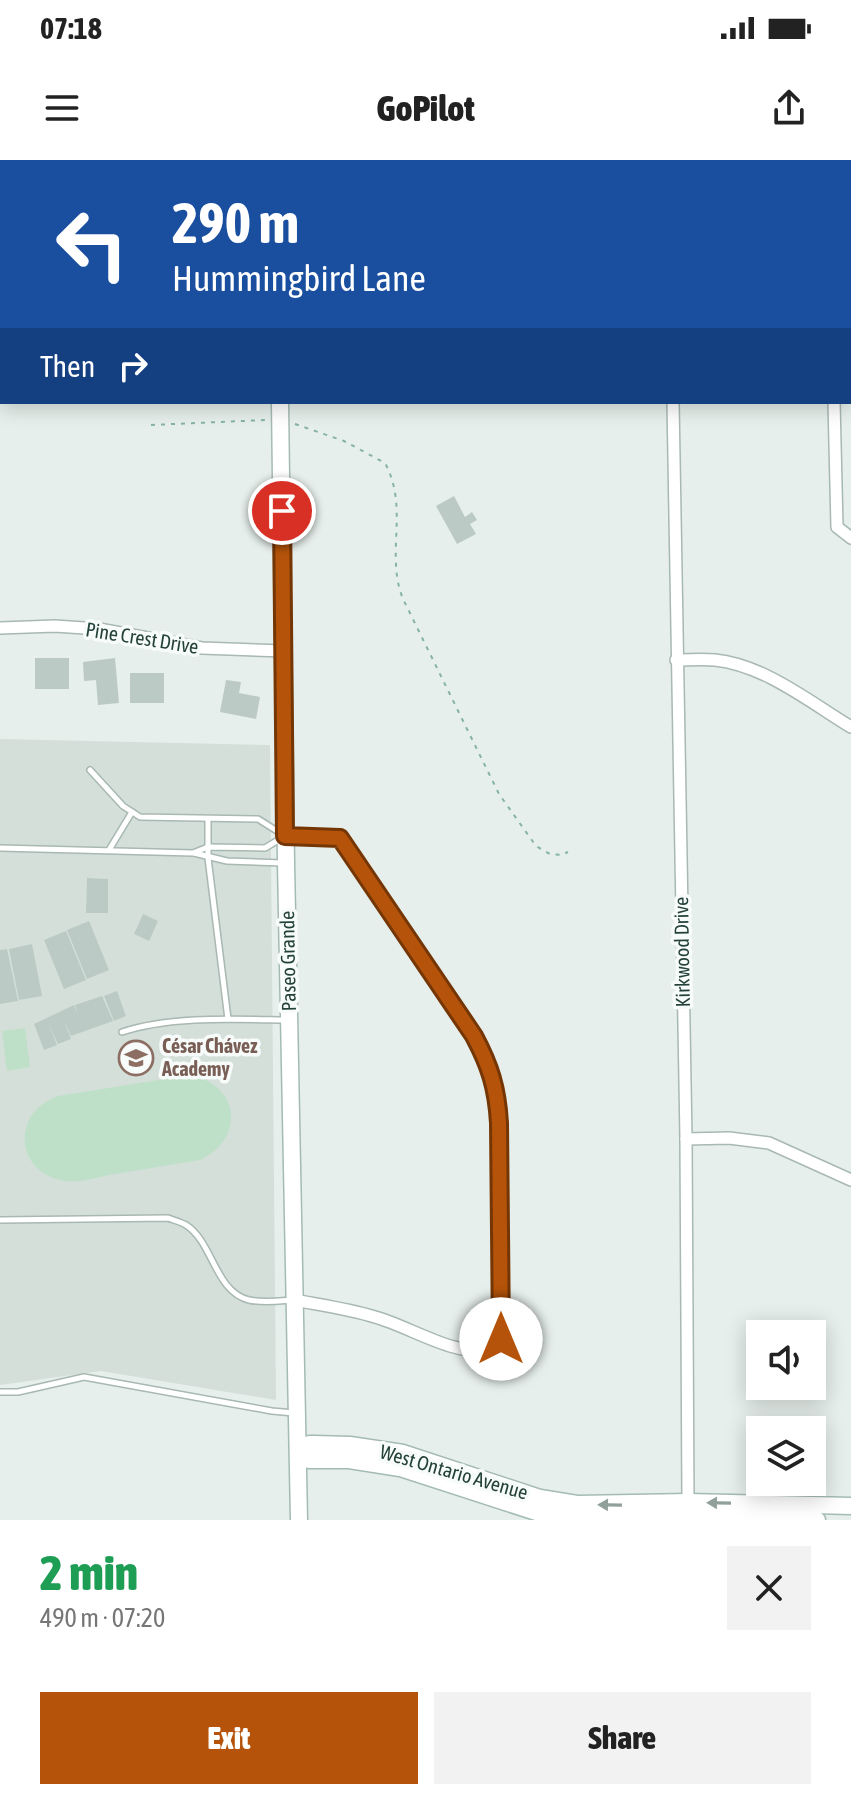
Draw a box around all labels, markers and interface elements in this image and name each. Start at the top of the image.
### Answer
text: 07:18 [40,11,102,45]
icon: menu [40,86,84,130]
icon: share [767,86,811,130]
text: GoPilot [376,87,475,129]
text: 290 m [172,191,299,255]
icon: left [40,192,144,296]
text: Hummingbird Lane [172,257,426,299]
icon: right [111,344,155,388]
text: Then [40,349,95,383]
pin [248,477,316,545]
icon: arrive [260,489,304,533]
street label: Pine Crest Drive [84,617,200,658]
street label: Kirkwood Drive [669,896,694,1008]
street label: Paseo Grande [275,911,300,1011]
place label: César Chávez Academy [161,1034,258,1080]
school or university icon: César Chávez Academy [117,1039,155,1077]
position arrow [459,1297,543,1381]
map controls [746,1320,826,1496]
button: sound [746,1320,826,1400]
button: layers [746,1416,826,1496]
street label: West Ontario Avenue [377,1439,531,1504]
one-way arrow [706,1497,731,1509]
one-way arrow [597,1498,622,1511]
text: 2 min [40,1545,138,1600]
button: close [727,1546,811,1630]
text: 490 m · 07:20 [40,1603,165,1633]
button: Exit [40,1692,418,1784]
button: Share [434,1692,811,1784]

